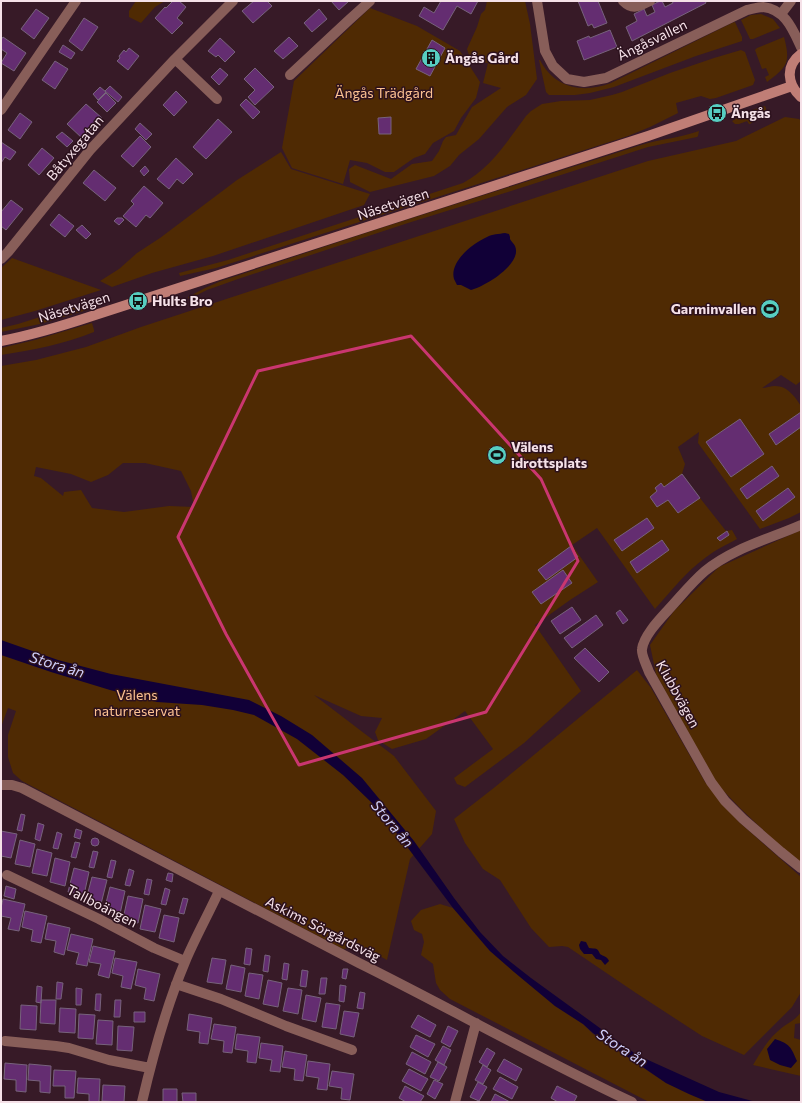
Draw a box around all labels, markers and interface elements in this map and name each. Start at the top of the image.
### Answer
street label: Ängåsvallen [614,15,689,64]
building icon: Ängås Gård [420,47,442,69]
place label: Ängås Gård [445,49,519,66]
park label: Ängås Trädgård [335,84,433,101]
bus stop icon: Ängås [706,102,728,124]
place label: Ängås [731,104,771,121]
street label: Båtyxegatan [42,112,107,184]
street label: Näsetvägen [355,184,431,223]
street label: Näsetvägen [36,288,112,326]
bus stop icon: Hults Bro [127,290,149,312]
place label: Hults Bro [152,292,213,309]
sports icon: Garminvallen [759,298,781,320]
place label: Garminvallen [671,300,756,317]
place label: Välens idrottsplats [511,438,588,471]
sports icon: Välens idrottsplats [486,444,508,466]
water label: Stora ån [28,647,87,681]
street label: Klubbvägen [653,657,704,730]
park label: Välens naturreservat [94,686,181,719]
water label: Stora ån [368,796,418,851]
street label: Tallboängen [64,881,140,931]
street label: Askims Sörgårdsväg [263,892,384,965]
water label: Stora ån [594,1024,651,1070]

